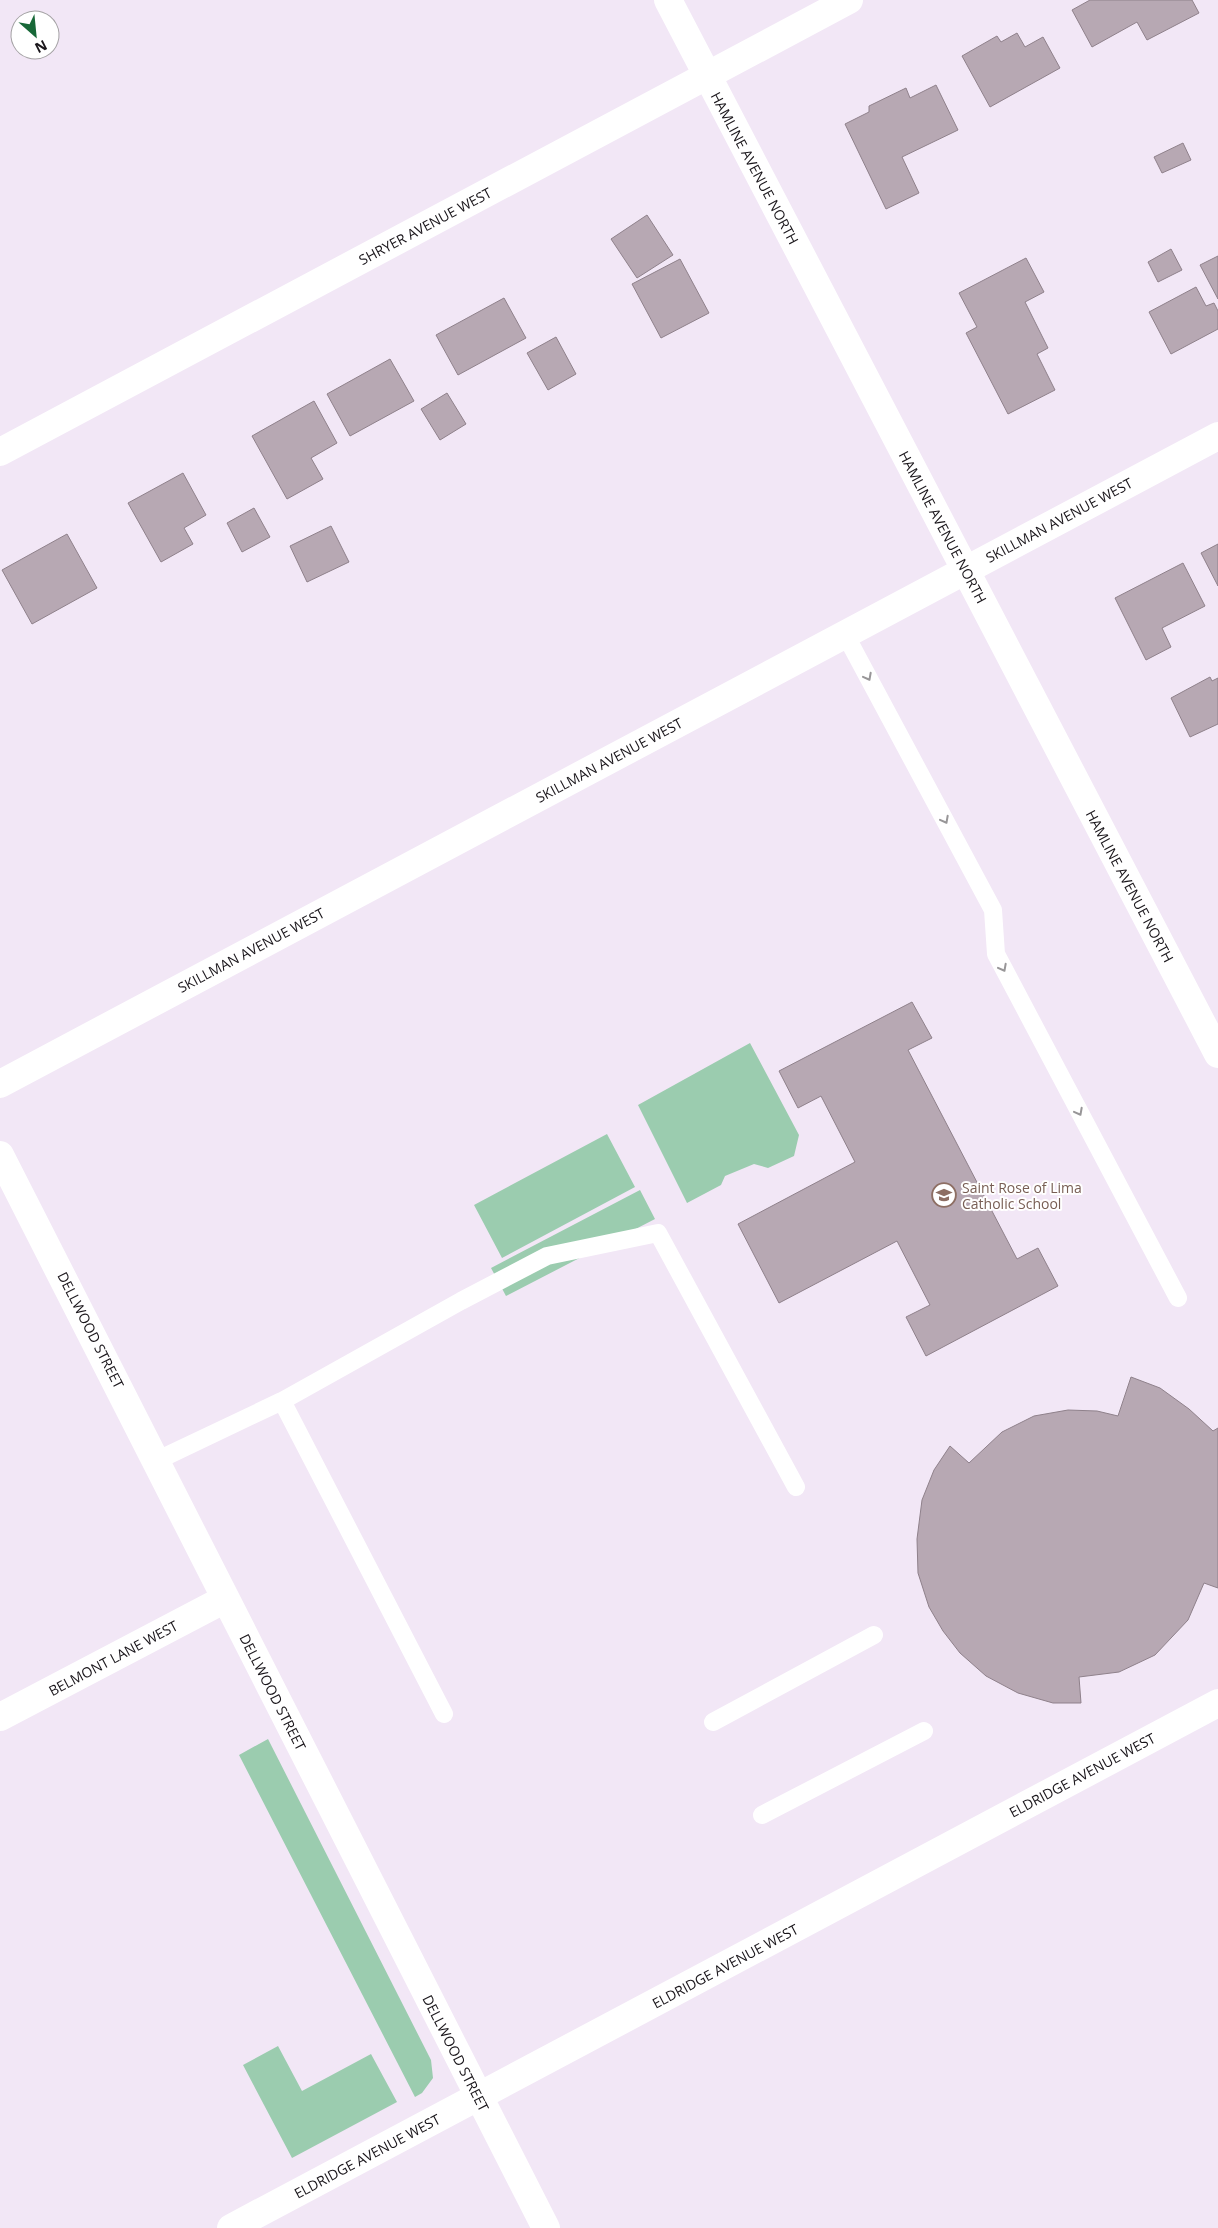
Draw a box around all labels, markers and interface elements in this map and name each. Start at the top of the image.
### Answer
north arrow [10,10,60,60]
text: N [32,36,51,58]
street label: HAMLINE AVENUE NORTH [707,88,803,248]
street label: SHRYER AVENUE WEST [355,183,495,269]
street label: HAMLINE AVENUE NORTH [895,447,991,607]
street label: SKILLMAN AVENUE WEST [982,473,1136,567]
one-way arrow [861,672,871,681]
street label: SKILLMAN AVENUE WEST [532,713,686,807]
street label: HAMLINE AVENUE NORTH [1082,806,1178,966]
one-way arrow [938,815,948,824]
street label: SKILLMAN AVENUE WEST [174,903,328,997]
one-way arrow [997,963,1007,972]
one-way arrow [1073,1107,1083,1116]
place label: Saint Rose of Lima Catholic School [962,1178,1082,1213]
school or university icon: Saint Rose of Lima Catholic School [931,1182,957,1208]
street label: DELLWOOD STREET [53,1269,129,1392]
street label: BELMONT LANE WEST [45,1616,181,1700]
street label: DELLWOOD STREET [235,1631,311,1754]
street label: ELDRIDGE AVENUE WEST [1006,1728,1159,1822]
street label: ELDRIDGE AVENUE WEST [649,1919,802,2013]
street label: DELLWOOD STREET [418,1992,494,2115]
street label: ELDRIDGE AVENUE WEST [291,2109,444,2203]

